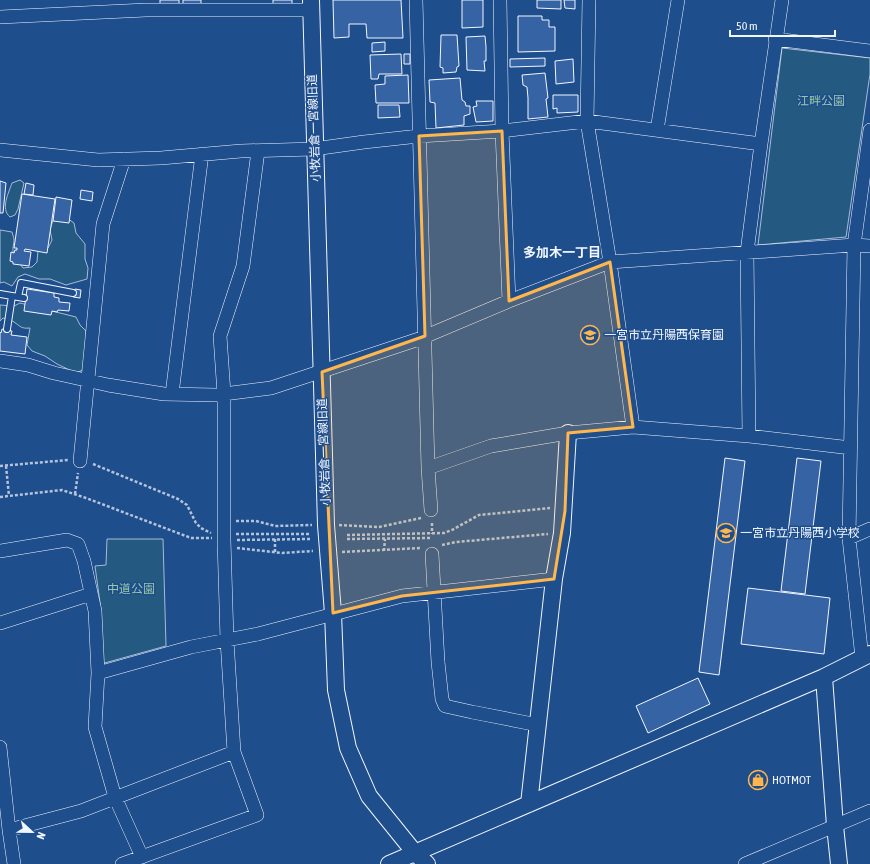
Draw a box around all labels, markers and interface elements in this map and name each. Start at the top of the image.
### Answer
scale bar [730,12,835,38]
text: 50 m [736,19,758,33]
street label: 小牧岩倉一宮線旧道 [305,74,323,182]
park label: 江畔公園 [797,94,845,108]
district label: 多加木一丁目 [523,245,601,260]
school or university icon: 一宮市立丹陽西保育園 [579,324,601,346]
place label: 一宮市立丹陽西保育園 [604,328,724,342]
street label: 小牧岩倉一宮線旧道 [315,398,333,506]
school or university icon: 一宮市立丹陽西小学校 [715,522,737,544]
place label: 一宮市立丹陽西小学校 [740,526,860,540]
park label: 中道公園 [107,582,155,596]
shop icon: HOTMOT [747,769,769,791]
place label: HOTMOT [772,773,812,787]
north arrow [12,812,52,852]
text: N [34,830,48,841]

